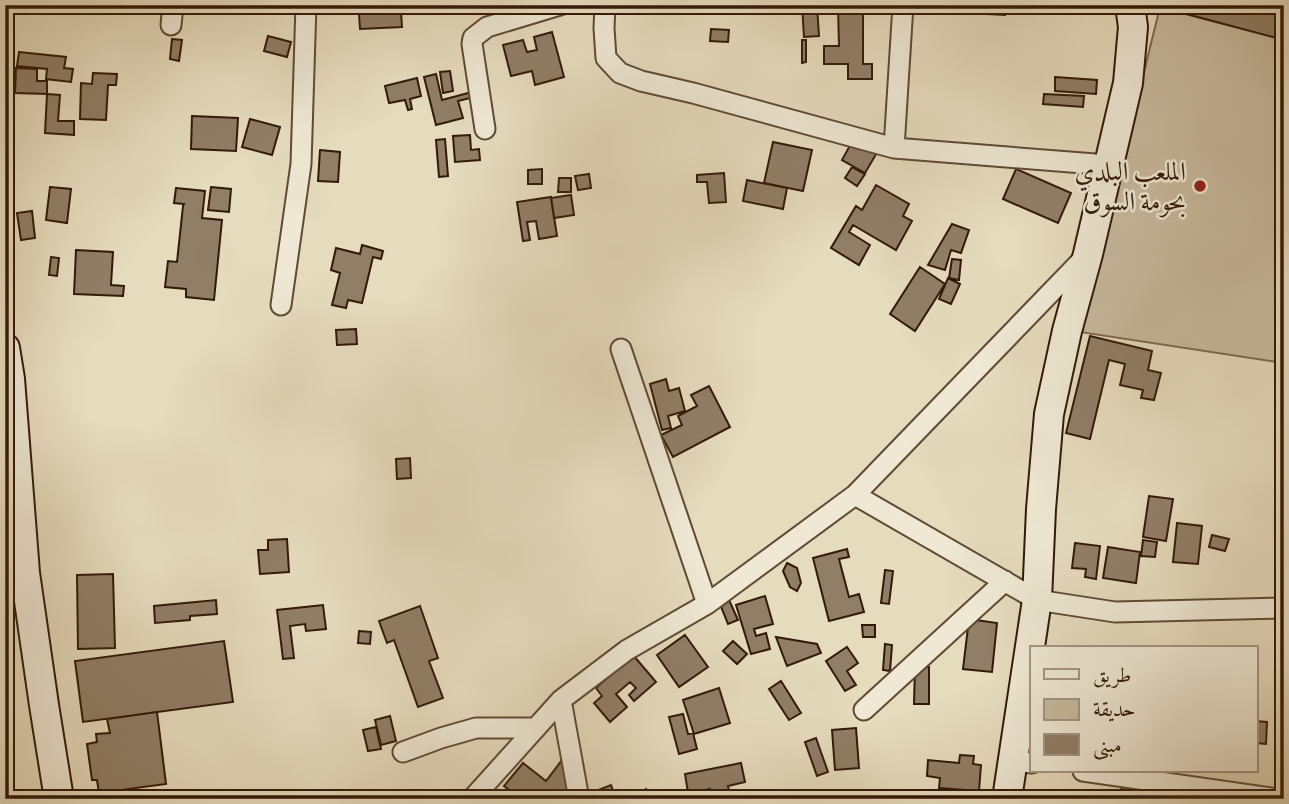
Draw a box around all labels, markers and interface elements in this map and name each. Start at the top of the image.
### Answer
place label: الملعب البلدي بحومة السوق [1074,154,1186,219]
marker: الملعب البلدي بحومة السوق [1192,178,1208,194]
legend [1030,646,1258,772]
text: طريق [1093,661,1131,689]
text: حديقة [1093,695,1136,723]
text: مبنى [1093,731,1122,760]

